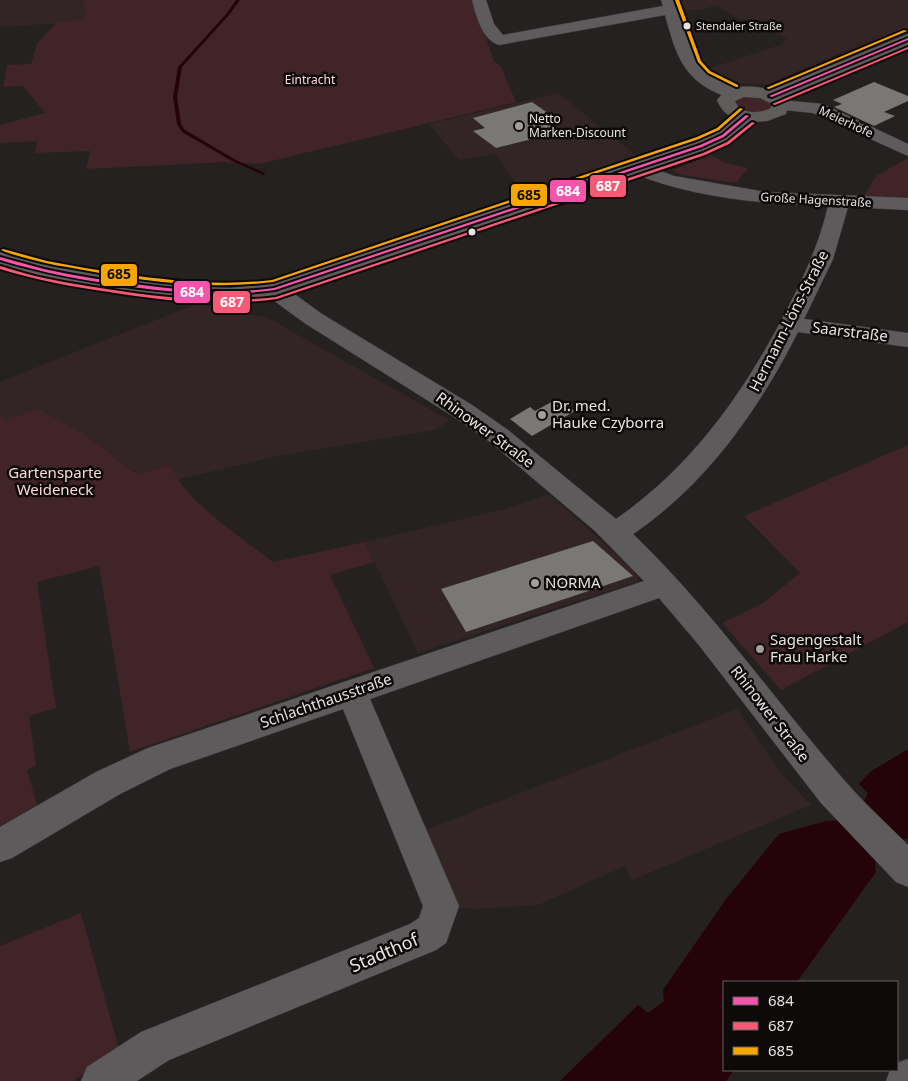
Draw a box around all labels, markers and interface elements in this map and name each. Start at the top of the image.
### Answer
place label: Stendaler Straße [696,18,782,33]
marker: Stendaler Straße [682,21,692,31]
park label: Eintracht [285,71,336,88]
street label: Meierhöfe [816,102,876,142]
place label: Netto Marken-Discount [529,110,626,141]
marker: Netto Marken-Discount [513,120,525,132]
line badge: 687 [589,174,627,198]
text: 687 [596,176,620,195]
line badge: 684 [549,179,587,203]
text: 684 [556,181,580,200]
line badge: 685 [510,183,548,207]
text: 685 [517,185,541,204]
street label: Große Hagenstraße [760,188,872,211]
unlabelled marker [467,227,477,237]
street label: Hermann-Löns-Straße [744,247,832,394]
line badge: 685 [100,263,138,287]
text: 685 [107,264,131,283]
line badge: 684 [173,280,211,304]
text: 684 [180,282,204,301]
line badge: 687 [212,290,251,314]
text: 687 [220,292,244,311]
street label: Saarstraße [811,316,889,346]
street label: Rhinower Straße [432,387,539,472]
place label: Dr. med. Hauke Czyborra [552,395,664,432]
marker: Dr. med. Hauke Czyborra [536,409,548,421]
park label: Gartensparte Weideneck [8,462,102,499]
place label: NORMA [545,572,601,592]
marker: NORMA [529,577,541,589]
place label: Sagengestalt Frau Harke [770,629,862,666]
marker: Sagengestalt Frau Harke [754,643,766,655]
street label: Rhinower Straße [727,661,815,766]
street label: Schlachthausstraße [257,668,394,732]
street label: Stadthof [346,927,422,977]
legend [723,981,898,1071]
text: 684 [768,990,794,1010]
text: 687 [768,1015,794,1035]
text: 685 [768,1040,794,1060]

